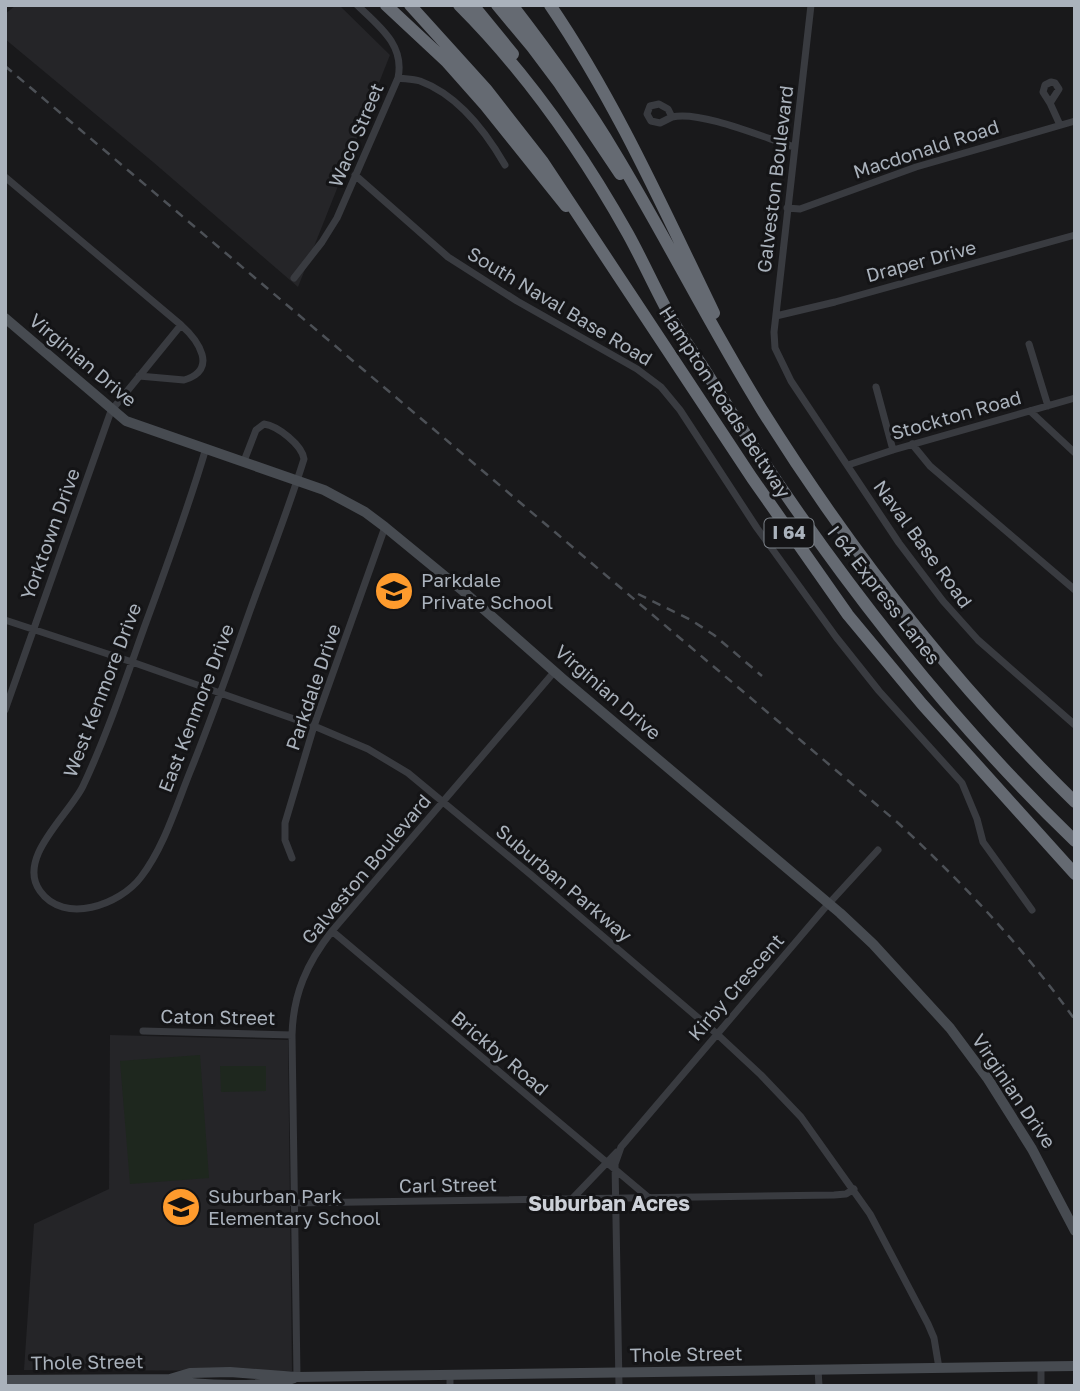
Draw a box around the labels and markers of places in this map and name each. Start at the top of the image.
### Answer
place label: Parkdale Private School [421,568,553,613]
school or university icon: Parkdale Private School [373,570,415,612]
place label: Suburban Park Elementary School [208,1184,381,1229]
school or university icon: Suburban Park Elementary School [160,1186,202,1228]

